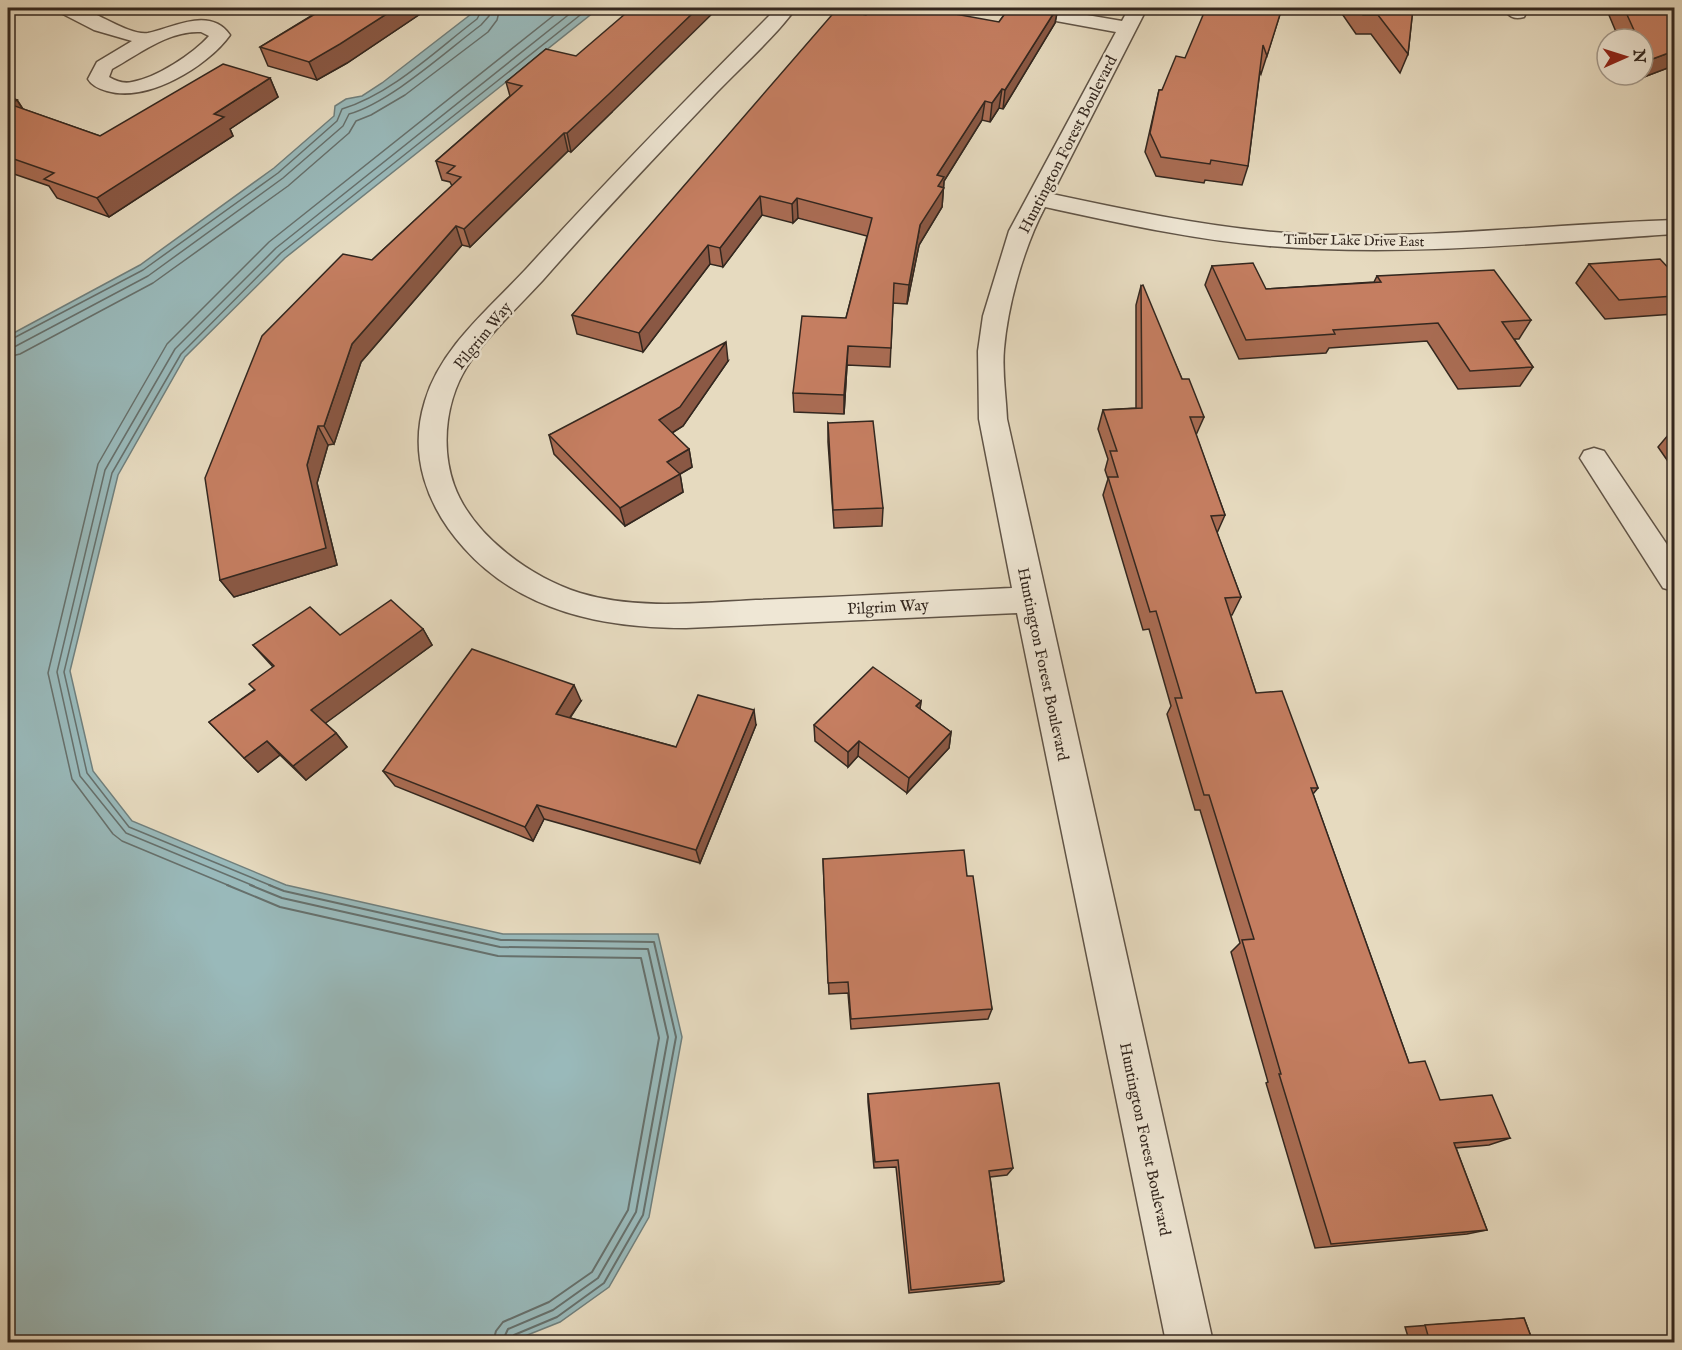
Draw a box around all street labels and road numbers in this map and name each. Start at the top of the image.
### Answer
street label: Huntington Forest Boulevard [1015,52,1123,237]
street label: Timber Lake Drive East [1283,231,1425,251]
street label: Pilgrim Way [450,298,517,374]
street label: Huntington Forest Boulevard [1012,566,1072,763]
street label: Pilgrim Way [847,596,929,620]
street label: Huntington Forest Boulevard [1114,1041,1174,1238]

